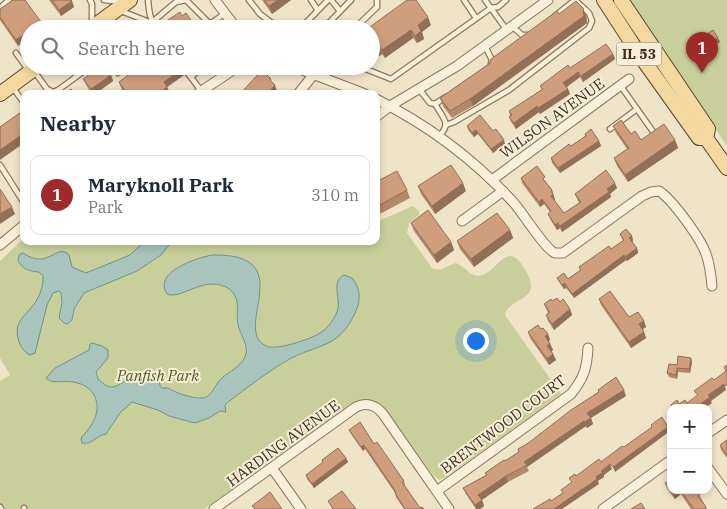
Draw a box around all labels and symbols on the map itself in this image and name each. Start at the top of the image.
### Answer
pin: 1 [686,32,718,73]
road number: IL 53 [616,42,662,66]
street label: WILSON AVENUE [496,74,608,162]
your location [463,328,489,354]
park label: Panfish Park [116,366,199,385]
street label: BRENTWOOD COURT [436,370,570,477]
street label: HARDING AVENUE [223,396,343,490]

